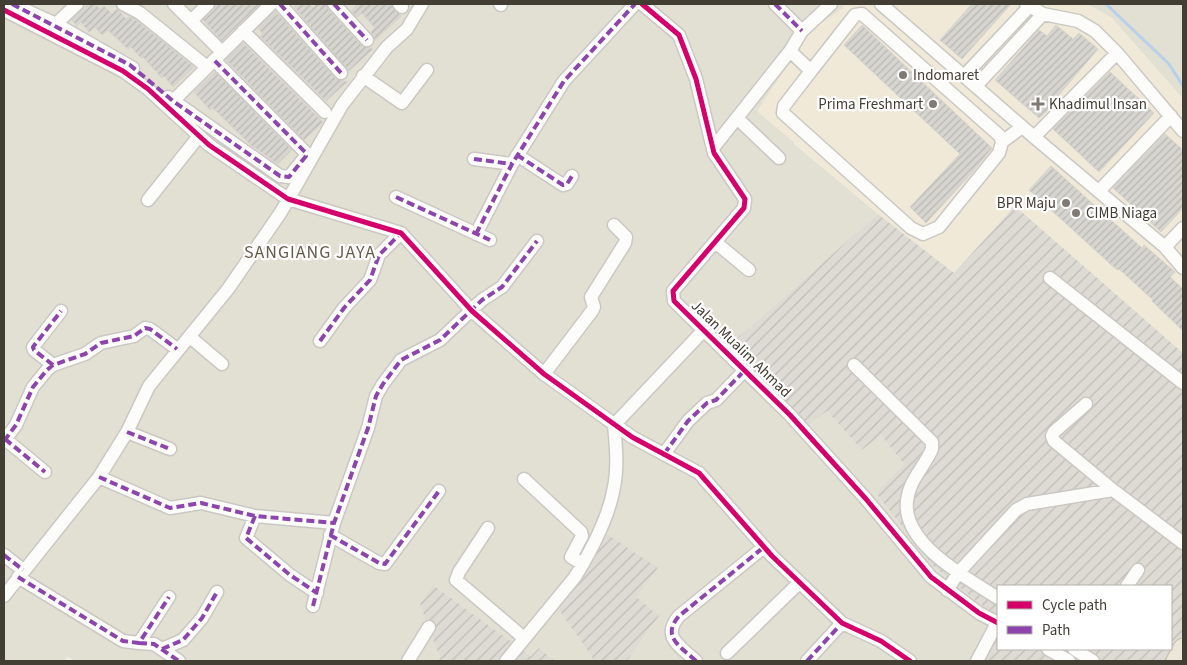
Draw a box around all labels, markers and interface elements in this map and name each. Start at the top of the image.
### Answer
place label: Indomaret [913,65,979,86]
marker: Indomaret [897,69,909,81]
place label: Prima Freshmart [818,94,923,115]
place label: Khadimul Insan [1049,94,1147,115]
marker: Khadimul Insan [1031,97,1045,111]
marker: Prima Freshmart [927,98,939,110]
place label: BPR Maju [997,193,1056,214]
marker: BPR Maju [1060,197,1072,209]
place label: CIMB Niaga [1086,203,1157,224]
marker: CIMB Niaga [1070,207,1082,219]
district label: SANGIANG JAYA [244,240,376,265]
street label: Jalan Mualim Ahmad [686,296,796,402]
legend [997,585,1172,650]
text: Cycle path [1042,595,1107,616]
text: Path [1042,620,1070,641]

